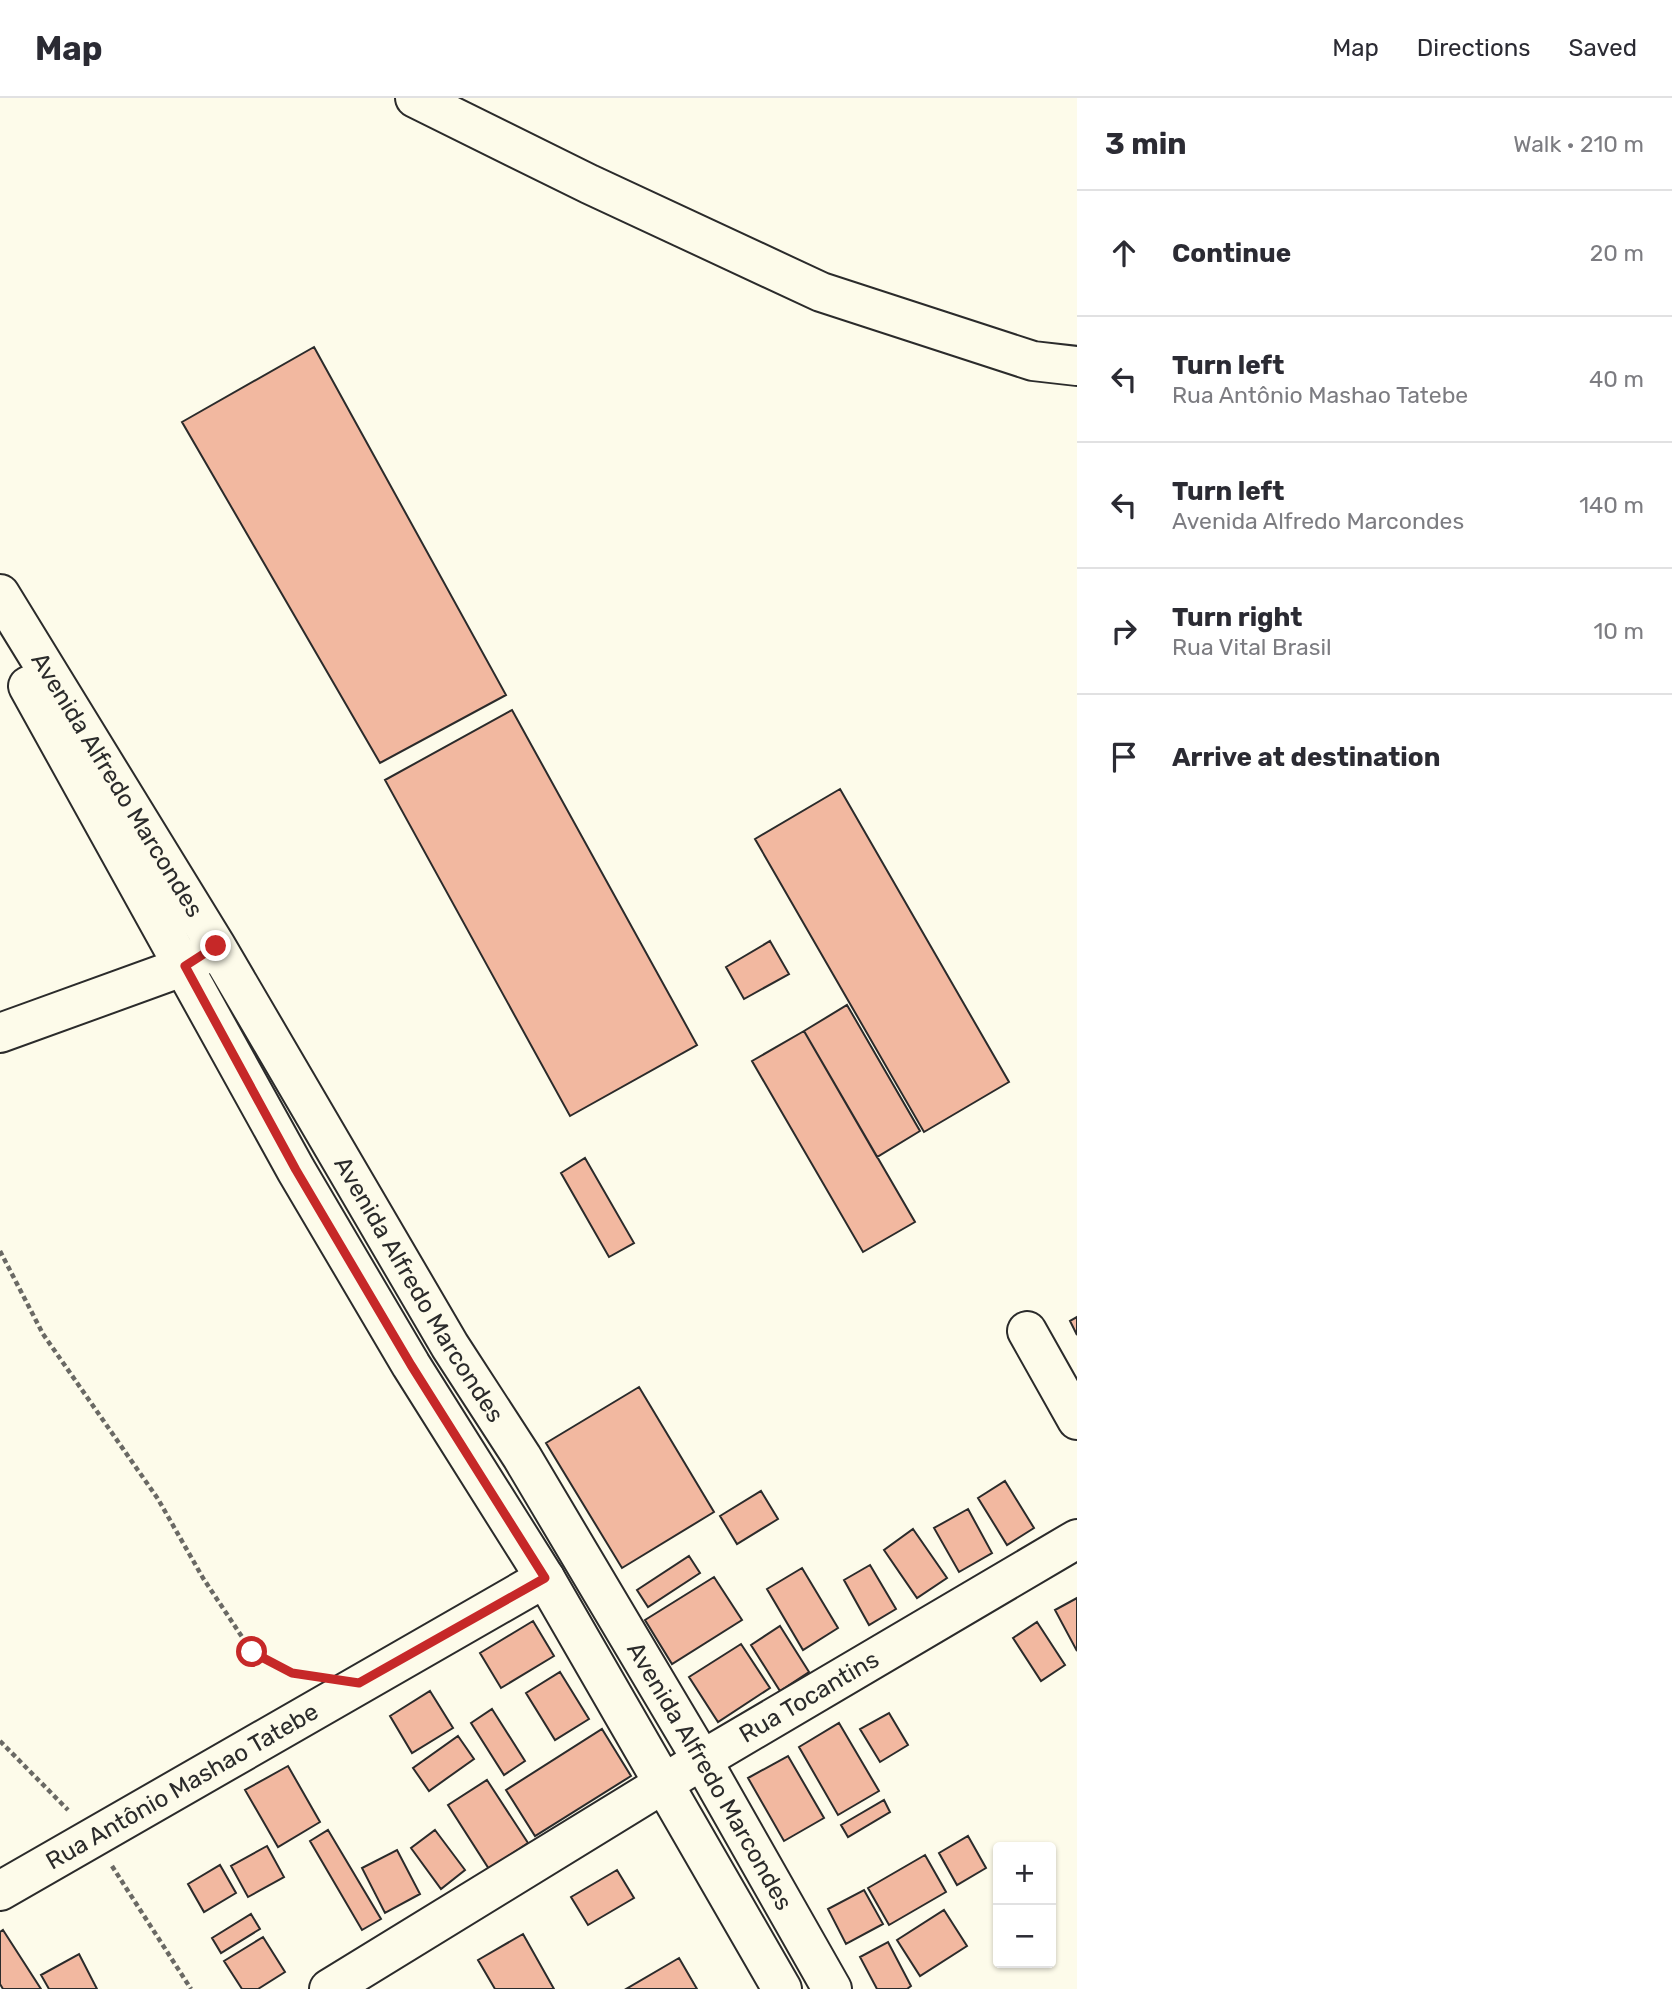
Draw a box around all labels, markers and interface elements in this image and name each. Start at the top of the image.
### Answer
text: Map [35,29,103,68]
text: Map [1332,34,1379,62]
text: Directions [1417,34,1530,62]
text: Saved [1568,34,1637,62]
text: 3 min [1105,126,1187,162]
text: Walk · 210 m [1513,130,1644,158]
icon: ahead [1105,234,1143,272]
text: Continue [1172,238,1291,269]
text: 20 m [1590,239,1644,267]
text: Turn left [1172,350,1284,381]
icon: left [1105,360,1143,398]
text: 40 m [1589,365,1644,393]
text: Rua Antônio Mashao Tatebe [1172,381,1468,409]
text: Turn left [1172,476,1284,507]
icon: left [1105,486,1143,524]
text: 140 m [1579,491,1644,519]
text: Avenida Alfredo Marcondes [1172,507,1464,535]
text: Turn right [1172,602,1302,633]
icon: right [1105,612,1143,650]
text: 10 m [1593,617,1644,645]
text: Rua Vital Brasil [1172,633,1332,661]
street label: Avenida Alfredo Marcondes [25,648,209,922]
icon: arrive [1105,738,1143,776]
text: Arrive at destination [1172,742,1440,773]
route end [200,930,231,961]
street label: Avenida Alfredo Marcondes [328,1152,510,1428]
route start [236,1636,267,1667]
street label: Avenida Alfredo Marcondes [621,1637,798,1915]
street label: Rua Tocantins [734,1645,884,1749]
street label: Rua Antônio Mashao Tatebe [41,1697,323,1876]
map controls [993,1842,1056,1968]
button: + [993,1842,1056,1905]
button: − [993,1905,1056,1968]

